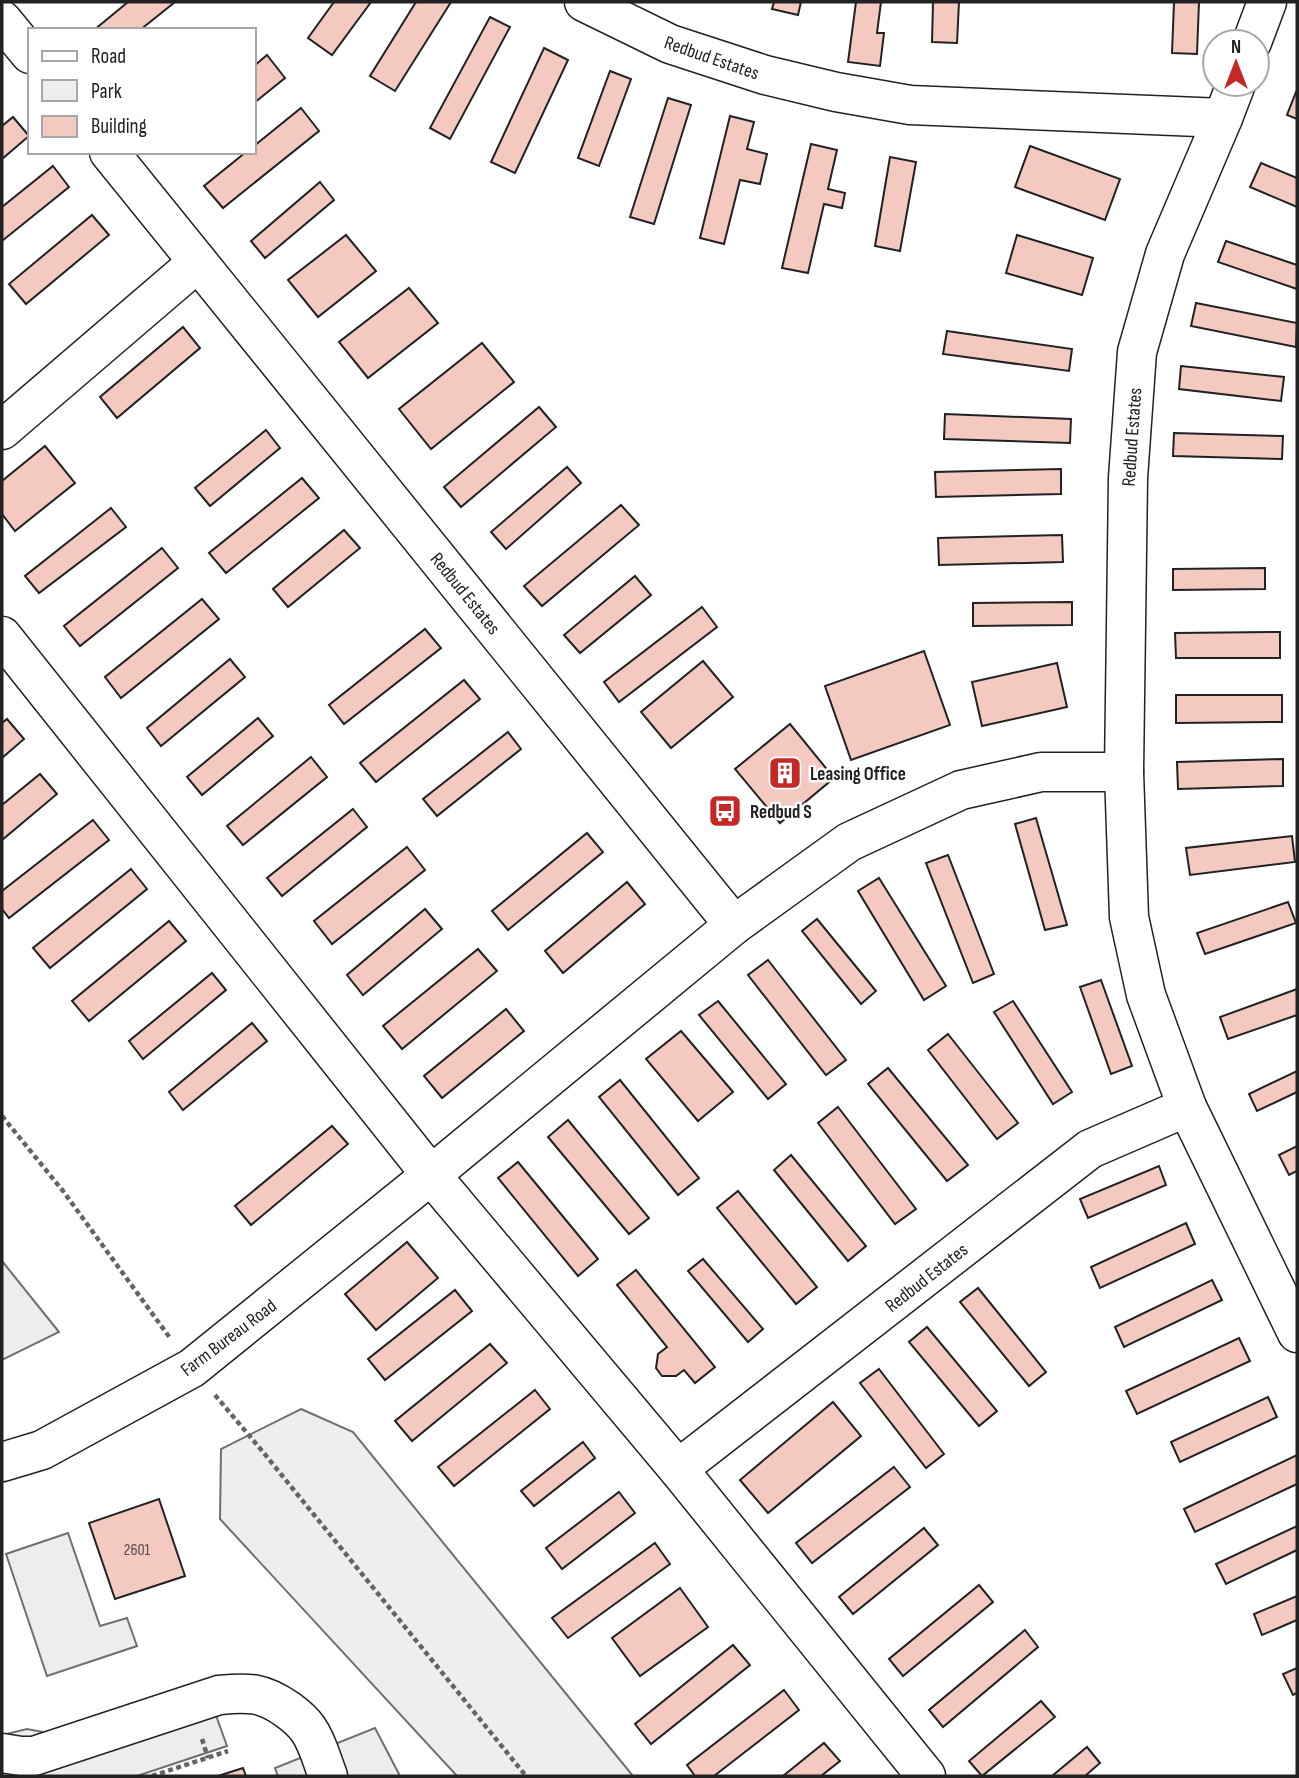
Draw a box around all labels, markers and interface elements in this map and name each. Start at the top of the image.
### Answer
legend [28,28,256,154]
north arrow [1201,28,1271,98]
street label: Redbud Estates [661,31,762,85]
text: N [1231,36,1241,59]
text: Road [91,44,126,69]
text: Park [91,79,122,104]
text: Building [91,114,147,139]
street label: Redbud Estates [1118,387,1147,487]
street label: Redbud Estates [425,548,505,640]
building icon: Leasing Office [766,754,804,792]
place label: Leasing Office [810,763,906,786]
bus stop icon: Redbud S [706,792,744,830]
place label: Redbud S [750,801,812,824]
street label: Redbud Estates [881,1239,973,1318]
street label: Farm Bureau Road [176,1295,281,1382]
house number: 2601 [124,1541,151,1560]

